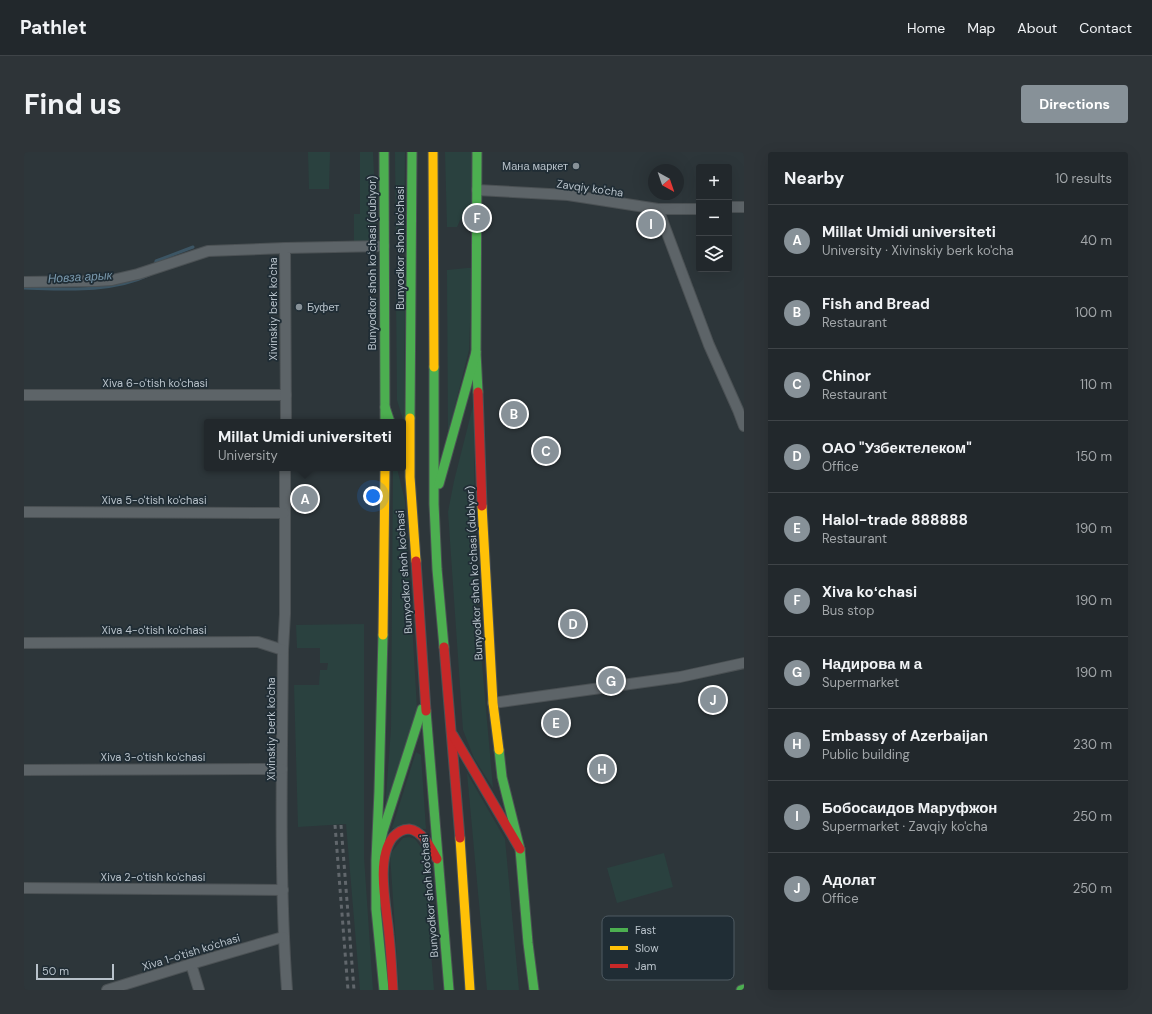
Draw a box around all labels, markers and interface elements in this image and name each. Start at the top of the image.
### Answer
text: Pathlet [20,15,87,40]
text: Home [907,19,945,37]
text: Map [967,19,995,37]
text: About [1017,19,1057,37]
text: Contact [1079,19,1132,37]
button: Directions [1021,85,1128,123]
text: Find us [24,86,122,123]
place label: Мана маркет [502,159,568,173]
marker: Мана маркет [571,161,581,171]
north arrow [648,164,684,200]
map controls [696,164,732,272]
button: + [696,164,732,200]
text: Nearby [784,167,844,189]
text: 10 results [1055,170,1112,187]
street label: Bunyodkor shoh koʻchasi (dublyor) [365,176,379,350]
street label: Zavqiy ko'cha [556,176,624,200]
street label: Bunyodkor shoh ko'chasi [393,186,407,310]
button: − [696,200,732,236]
pin: F [464,203,490,233]
pin: I [638,209,664,239]
text: Millat Umidi universiteti [822,222,996,242]
text: A [792,232,802,249]
text: 40 m [1080,232,1112,249]
button: layers [696,236,732,272]
text: University · Xivinskiy berk ko'cha [822,242,1014,259]
street label: Xivinskiy berk ko'cha [266,257,280,361]
water label: Новза арык [47,267,114,287]
text: Fish and Bread [822,294,930,314]
place label: Буфет [307,300,339,314]
marker: Буфет [294,302,304,312]
text: B [793,304,801,321]
text: 100 m [1075,304,1112,321]
text: Restaurant [822,314,887,331]
text: Chinor [822,366,871,386]
street label: Xiva 6-o'tish ko'chasi [102,376,208,390]
text: C [792,376,802,393]
text: 110 m [1080,376,1112,393]
text: Restaurant [822,386,887,403]
pin: B [501,399,527,429]
popup [204,419,406,471]
text: Millat Umidi universiteti [218,427,392,447]
pin: C [533,436,559,466]
text: ОАО "Узбектелеком" [822,438,972,458]
text: University [218,447,278,464]
text: D [792,448,802,465]
text: 150 m [1076,448,1112,465]
text: Office [822,458,859,475]
pin: A [292,484,318,514]
street label: Bunyodkor shoh koʻchasi (dublyor) [462,485,486,661]
your location [363,486,383,506]
street label: Xiva 5-o'tish ko'chasi [101,493,207,507]
street label: Bunyodkor shoh ko'chasi [393,510,415,634]
text: Halol-trade 888888 [822,510,968,530]
text: E [793,520,801,537]
text: 190 m [1076,520,1112,537]
text: Restaurant [822,530,887,547]
text: Xiva koʻchasi [822,582,917,602]
text: F [793,592,801,609]
text: 190 m [1076,592,1112,609]
text: Bus stop [822,602,874,619]
pin: D [560,609,586,639]
street label: Xiva 4-o'tish ko'chasi [101,623,207,637]
text: Надирова м а [822,654,922,674]
text: G [792,664,802,681]
text: 190 m [1076,664,1112,681]
pin: G [598,666,624,696]
text: Supermarket [822,674,899,691]
street label: Xivinskiy berk ko'cha [264,677,278,781]
pin: J [700,685,726,715]
pin: E [543,708,569,738]
text: Embassy of Azerbaijan [822,726,988,746]
text: H [792,736,802,753]
text: 230 m [1073,736,1112,753]
text: Public building [822,746,910,763]
street label: Xiva 3-o'tish ko'chasi [101,750,205,764]
pin: H [589,754,615,784]
text: Бобосаидов Маруфжон [822,798,997,818]
text: I [795,808,799,825]
text: 250 m [1073,808,1112,825]
text: Supermarket · Zavqiy ko'cha [822,818,988,835]
street label: Bunyodkor shoh ko'chasi [417,834,441,958]
street label: Xiva 2-o'tish ko'chasi [101,870,205,884]
text: Адолат [822,870,876,890]
text: J [793,880,801,897]
text: 250 m [1073,880,1112,897]
text: Office [822,890,859,907]
legend [602,916,734,980]
text: Fast [635,923,656,937]
street label: Xiva 1-o'tish ko'chasi [140,930,242,974]
text: Slow [635,941,659,955]
text: Jam [635,959,656,973]
scale bar [36,962,114,981]
text: 50 m [42,964,69,978]

